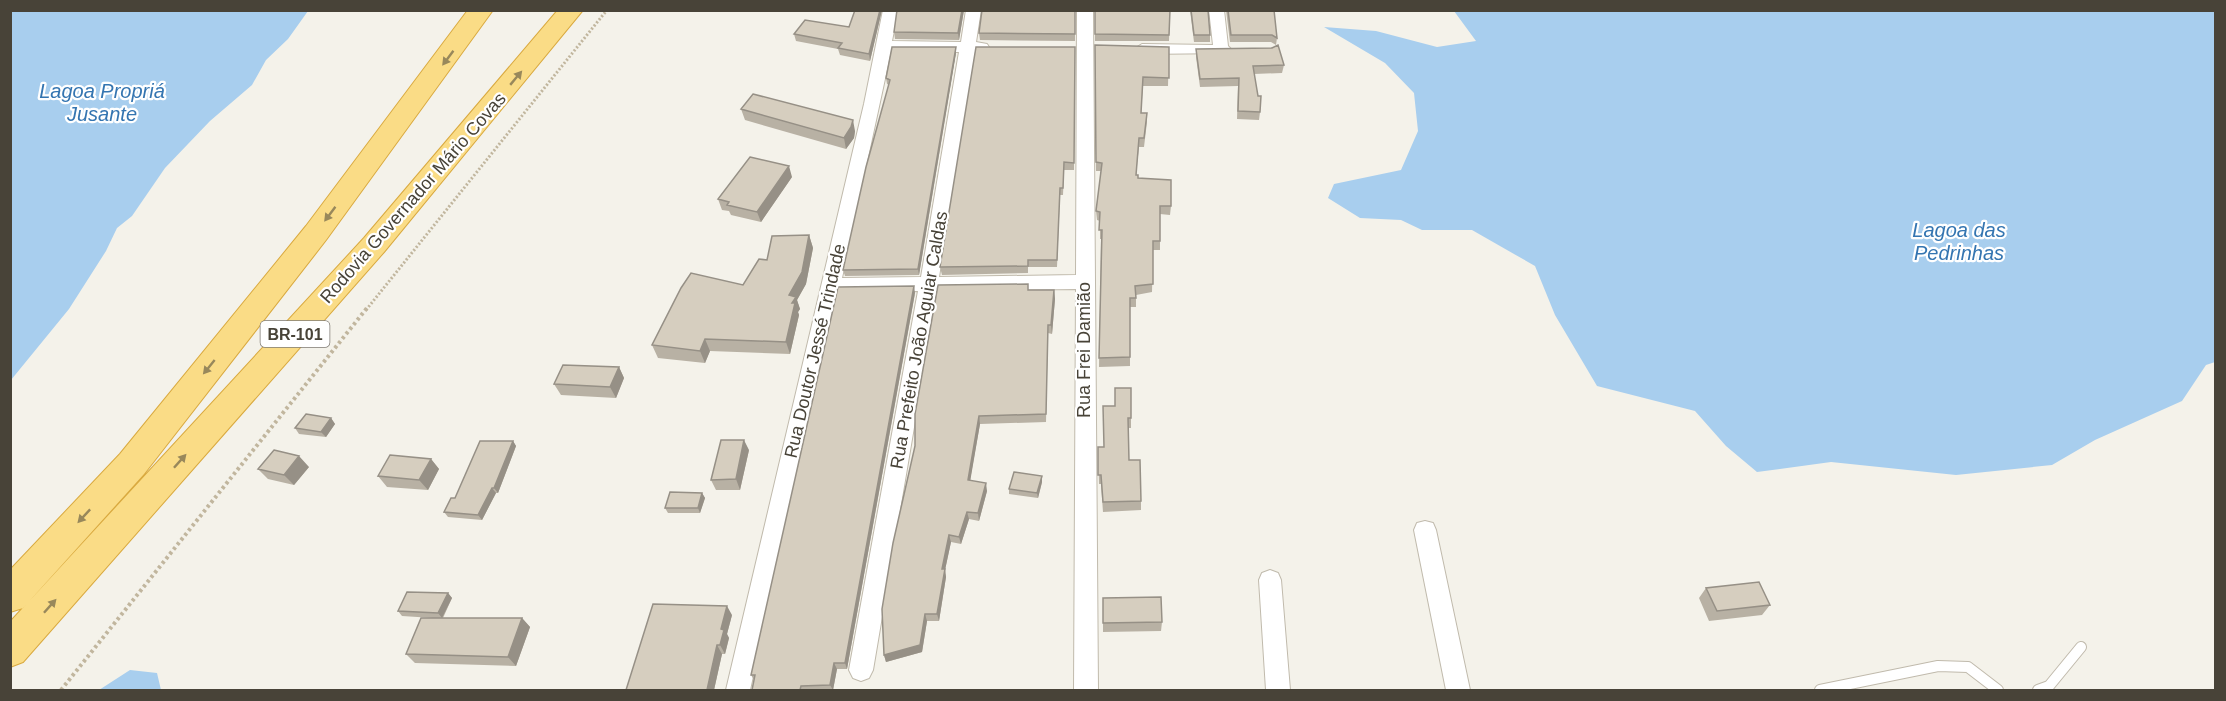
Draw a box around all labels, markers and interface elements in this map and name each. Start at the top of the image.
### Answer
one-way arrow [442,51,454,66]
one-way arrow [509,70,522,86]
water label: Lagoa Propriá Jusante [39,80,165,125]
street label: Rodovia Governador Mário Covas [316,89,510,307]
one-way arrow [325,207,337,222]
street label: Rua Prefeito João Aguiar Caldas [886,210,952,470]
water label: Lagoa das Pedrinhas [1912,219,2006,264]
street label: Rua Doutor Jessé Trindade [781,242,849,460]
street label: Rua Frei Damião [1074,282,1094,418]
road number: BR-101 [260,321,330,347]
one-way arrow [203,359,216,375]
one-way arrow [173,454,186,469]
one-way arrow [77,509,91,524]
one-way arrow [43,599,57,614]

